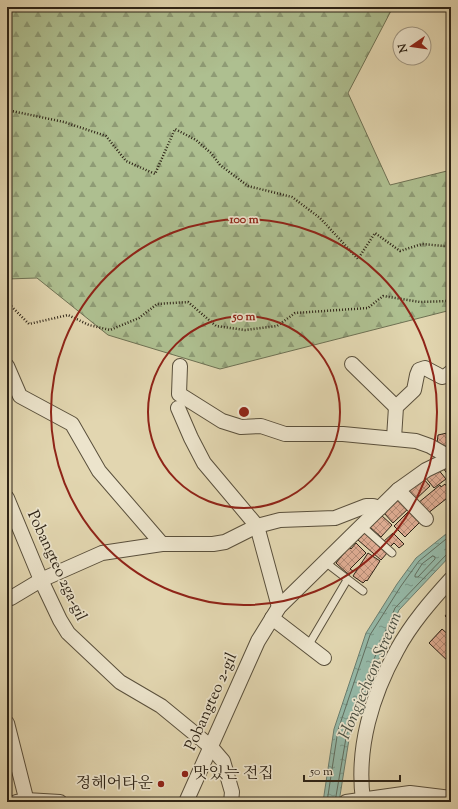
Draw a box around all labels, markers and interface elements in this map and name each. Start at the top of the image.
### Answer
north arrow [392,26,432,66]
text: N [394,42,412,55]
text: 100 m [228,211,259,229]
text: 50 m [232,308,256,326]
centre of rings [237,405,251,419]
street label: Pobangteo 2ga-gil [20,507,92,626]
water label: Hongjecheon Stream [333,609,409,743]
street label: Pobangteo 2-gil [180,649,244,755]
scale bar [304,757,400,783]
place label: 맛있는 전집 [193,763,274,786]
text: 50 m [309,763,333,781]
marker: 맛있는 전집 [180,769,190,779]
place label: 정헤어타운 [76,773,154,796]
marker: 정헤어타운 [156,779,166,789]

